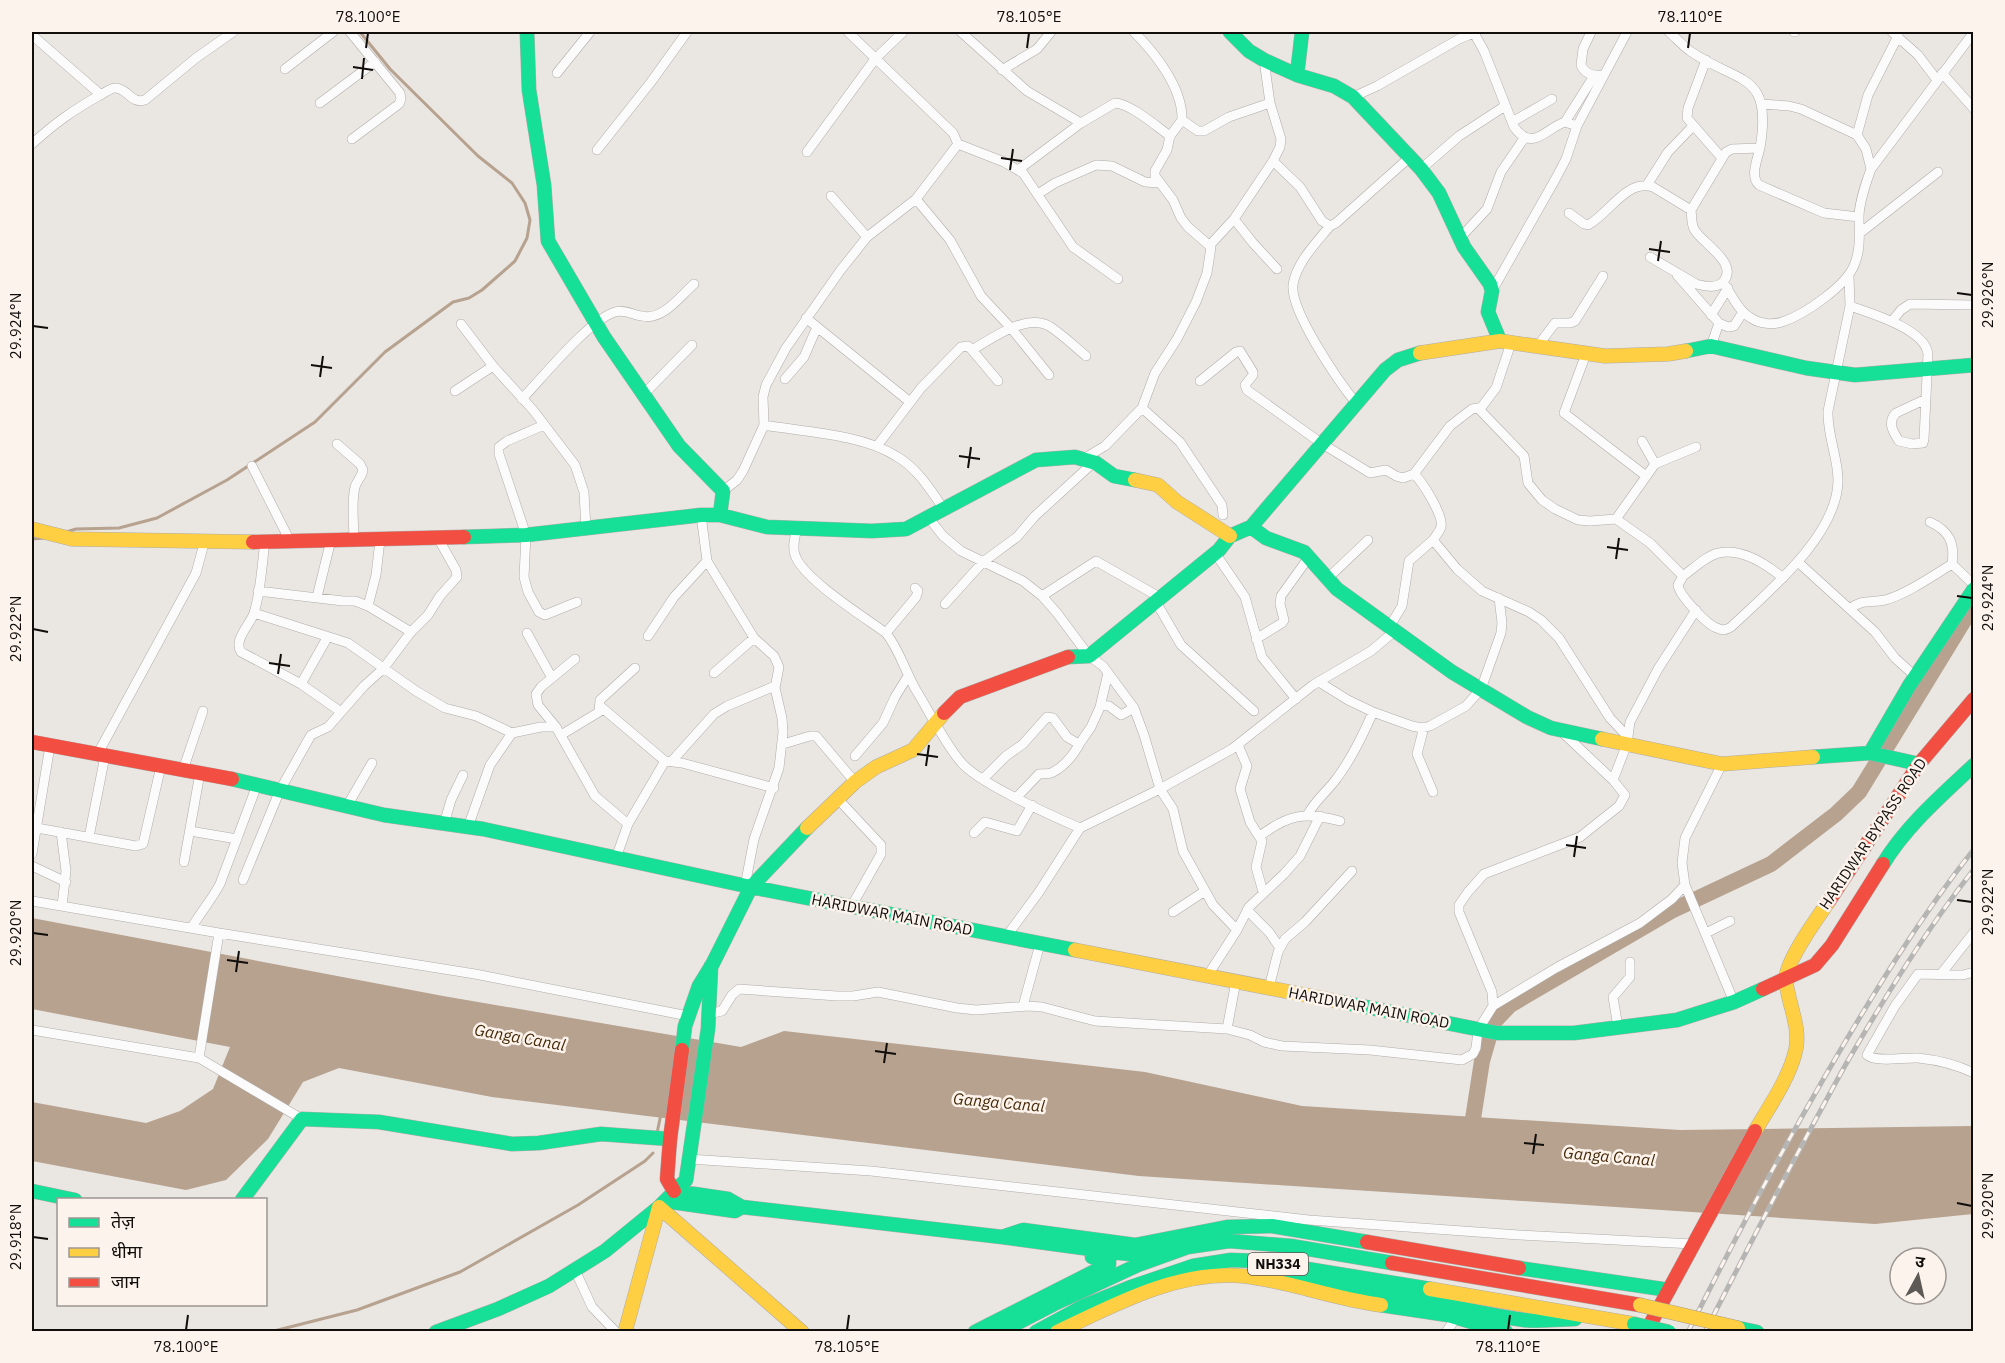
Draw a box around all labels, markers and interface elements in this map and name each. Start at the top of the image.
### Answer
text: 78.100°E [336,7,400,26]
text: 78.105°E [997,7,1061,26]
text: 78.110°E [1658,7,1722,26]
text: 29.926°N [1978,262,1997,328]
text: 29.924°N [6,293,25,359]
text: 29.924°N [1978,565,1997,631]
text: 29.922°N [6,596,25,662]
street label: HARIDWAR BYPASS ROAD [1815,754,1930,913]
text: 29.922°N [1978,869,1997,935]
street label: HARIDWAR MAIN ROAD [810,890,974,939]
text: 29.920°N [6,900,25,966]
street label: HARIDWAR MAIN ROAD [1287,983,1451,1032]
water label: Ganga Canal [473,1019,568,1055]
water label: Ganga Canal [953,1088,1046,1116]
water label: Ganga Canal [1563,1142,1656,1170]
text: 29.920°N [1978,1173,1997,1239]
legend [57,1198,267,1306]
text: 29.918°N [6,1204,25,1270]
text: तेज़ [111,1210,135,1233]
text: धीमा [111,1240,142,1263]
north arrow [1888,1246,1948,1306]
text: उ [1914,1251,1927,1272]
road number: NH334 [1248,1253,1308,1275]
text: जाम [111,1270,141,1293]
text: 78.100°E [154,1337,218,1356]
text: 78.105°E [815,1337,879,1356]
text: 78.110°E [1476,1337,1540,1356]

